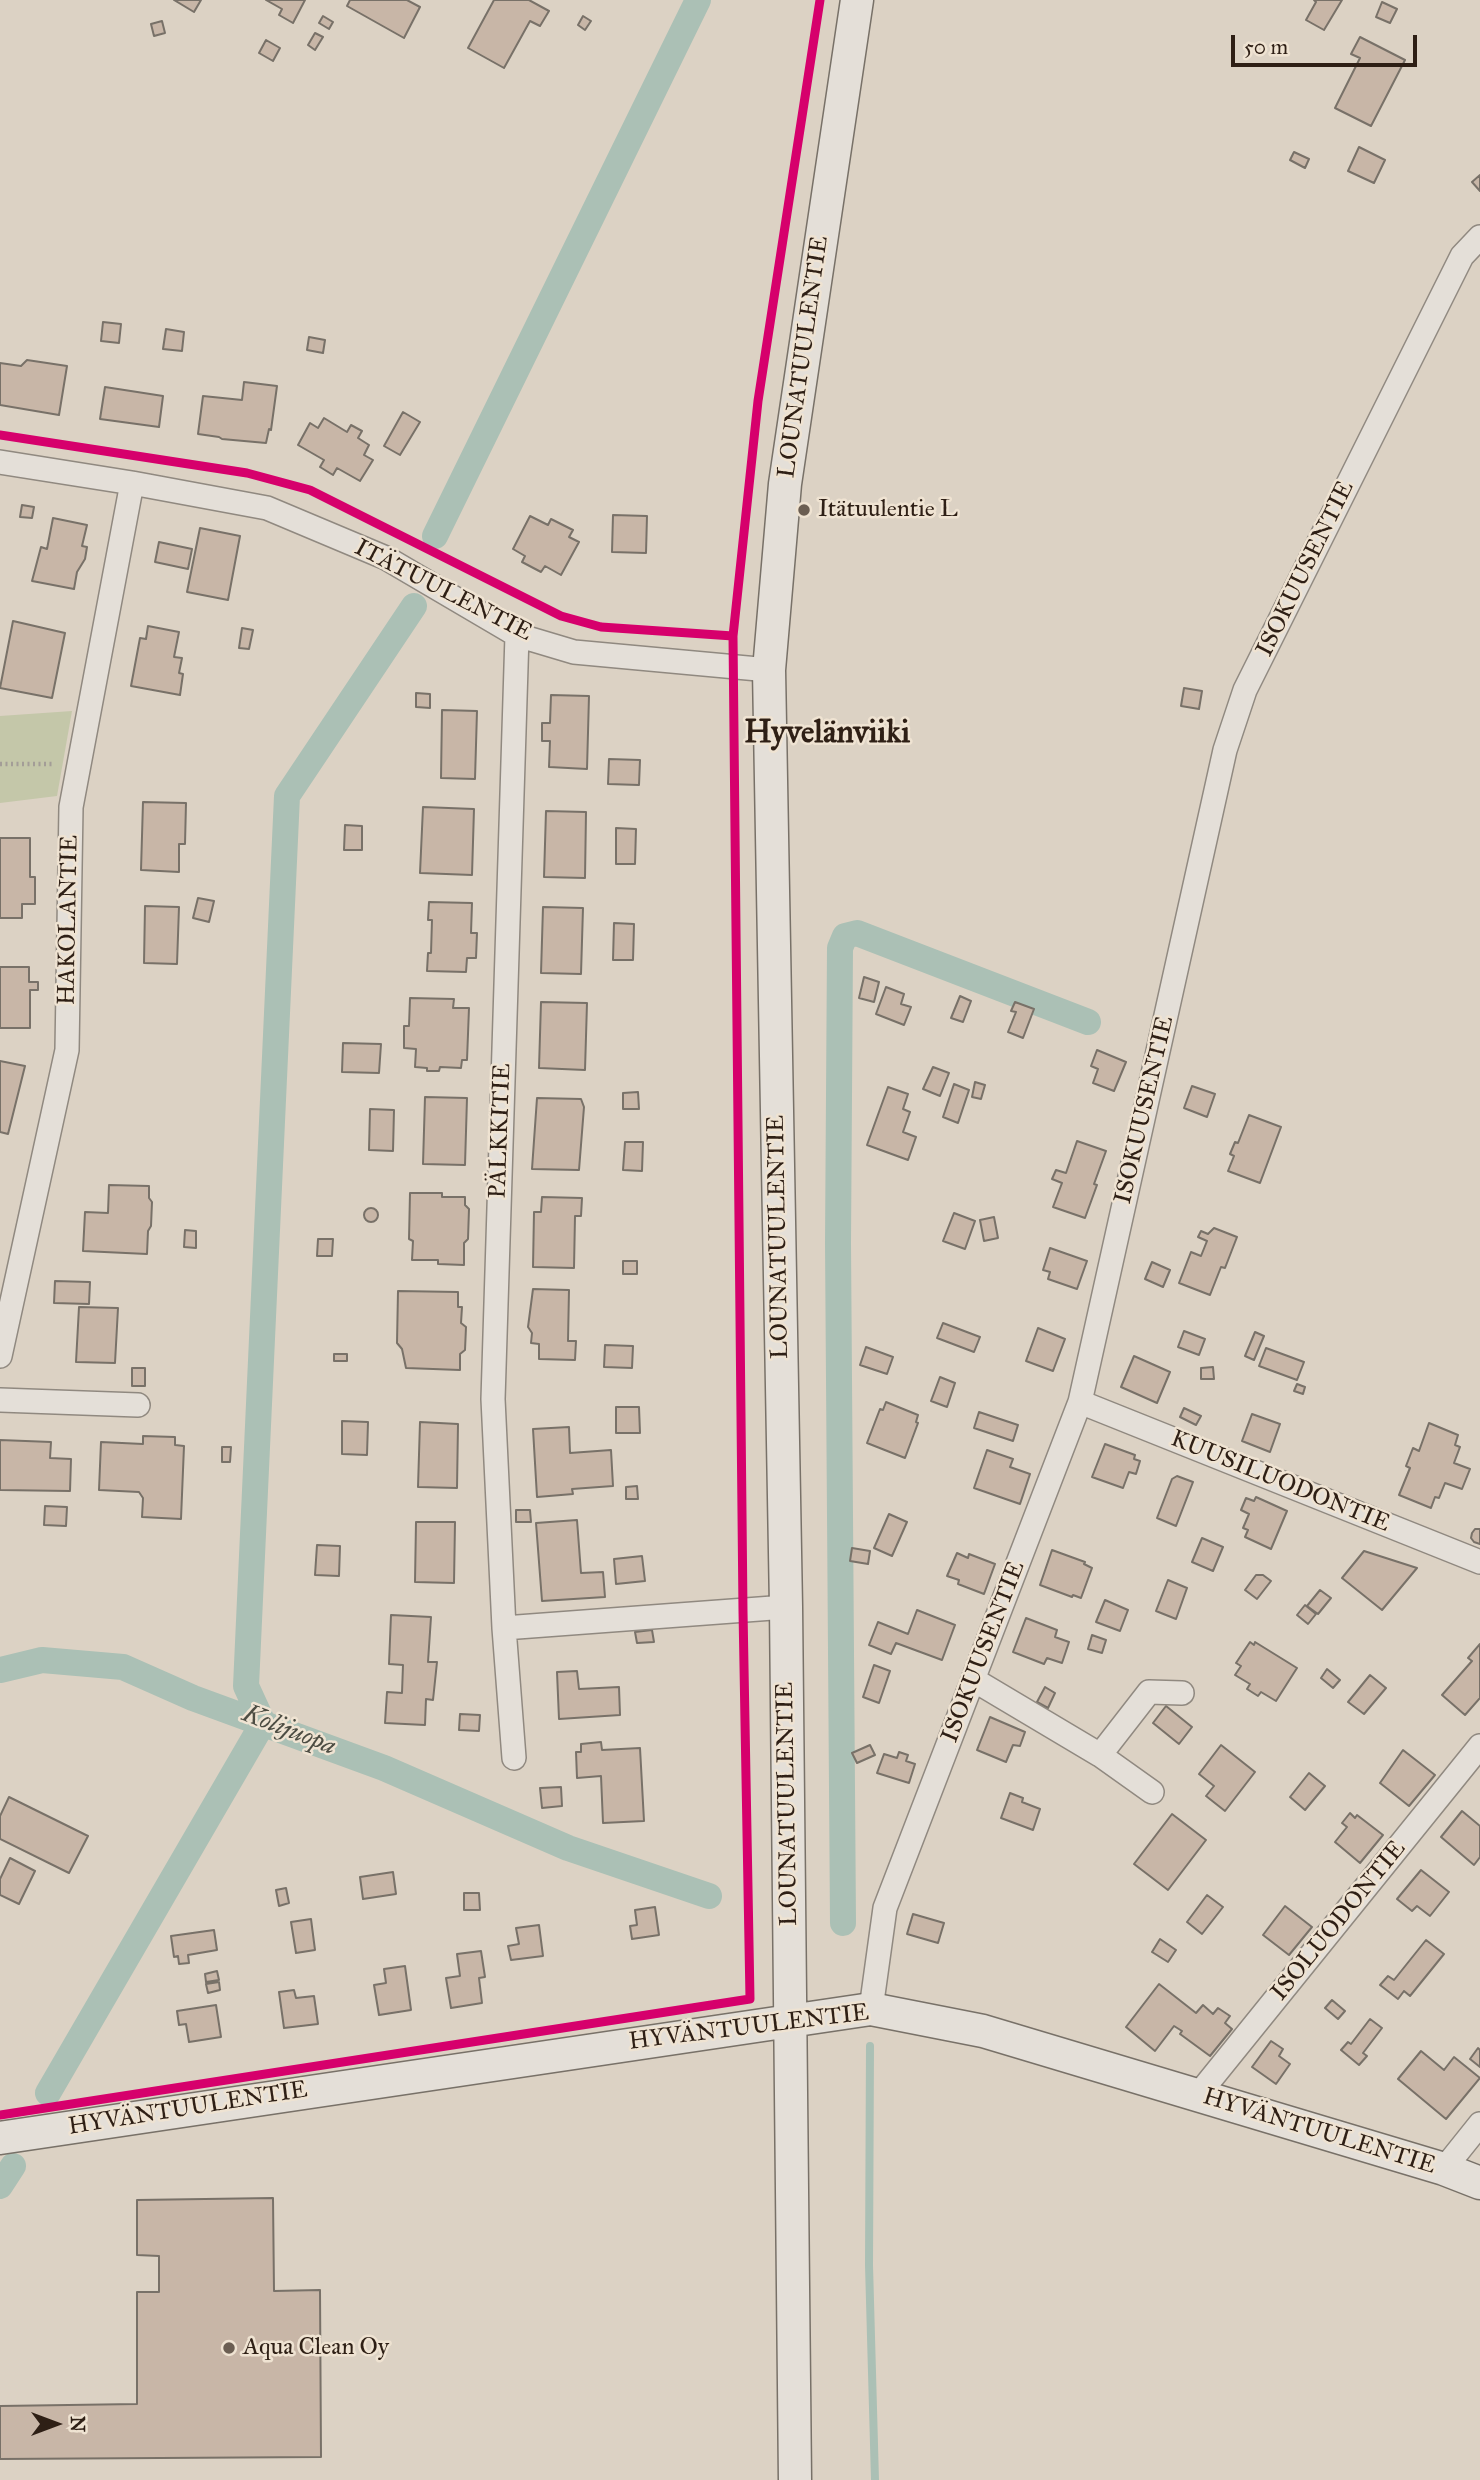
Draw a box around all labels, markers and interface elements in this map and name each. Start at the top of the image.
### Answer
scale bar [1235,21,1420,65]
text: 50 m [1244,34,1288,60]
street label: LOUNATUULENTIE [773,234,835,480]
street label: ISOKUUSENTIE [1251,477,1361,661]
place label: Itätuulentie L [818,496,958,524]
marker: Itätuulentie L [796,502,812,518]
street label: ITÄTUULENTIE [349,534,537,648]
district label: Hyvelänviiki [744,715,910,753]
street label: HAKOLANTIE [53,835,85,1005]
street label: ISOKUUSENTIE [1109,1013,1181,1207]
street label: PÄLKKITIE [484,1063,518,1199]
street label: LOUNATUULENTIE [762,1115,796,1359]
street label: KUUSILUODONTIE [1166,1425,1394,1539]
street label: ISOKUUSENTIE [936,1557,1032,1747]
street label: LOUNATUULENTIE [771,1682,805,1926]
water label: Kolijuopa [238,1699,340,1763]
street label: ISOLUODONTIE [1266,1835,1412,2007]
street label: HYVÄNTUULENTIE [627,1999,871,2057]
street label: HYVÄNTUULENTIE [66,2076,310,2142]
street label: HYVÄNTUULENTIE [1199,2083,1439,2181]
place label: Aqua Clean Oy [243,2334,389,2362]
marker: Aqua Clean Oy [221,2340,237,2356]
north arrow [21,2389,91,2459]
text: N [66,2416,89,2432]

